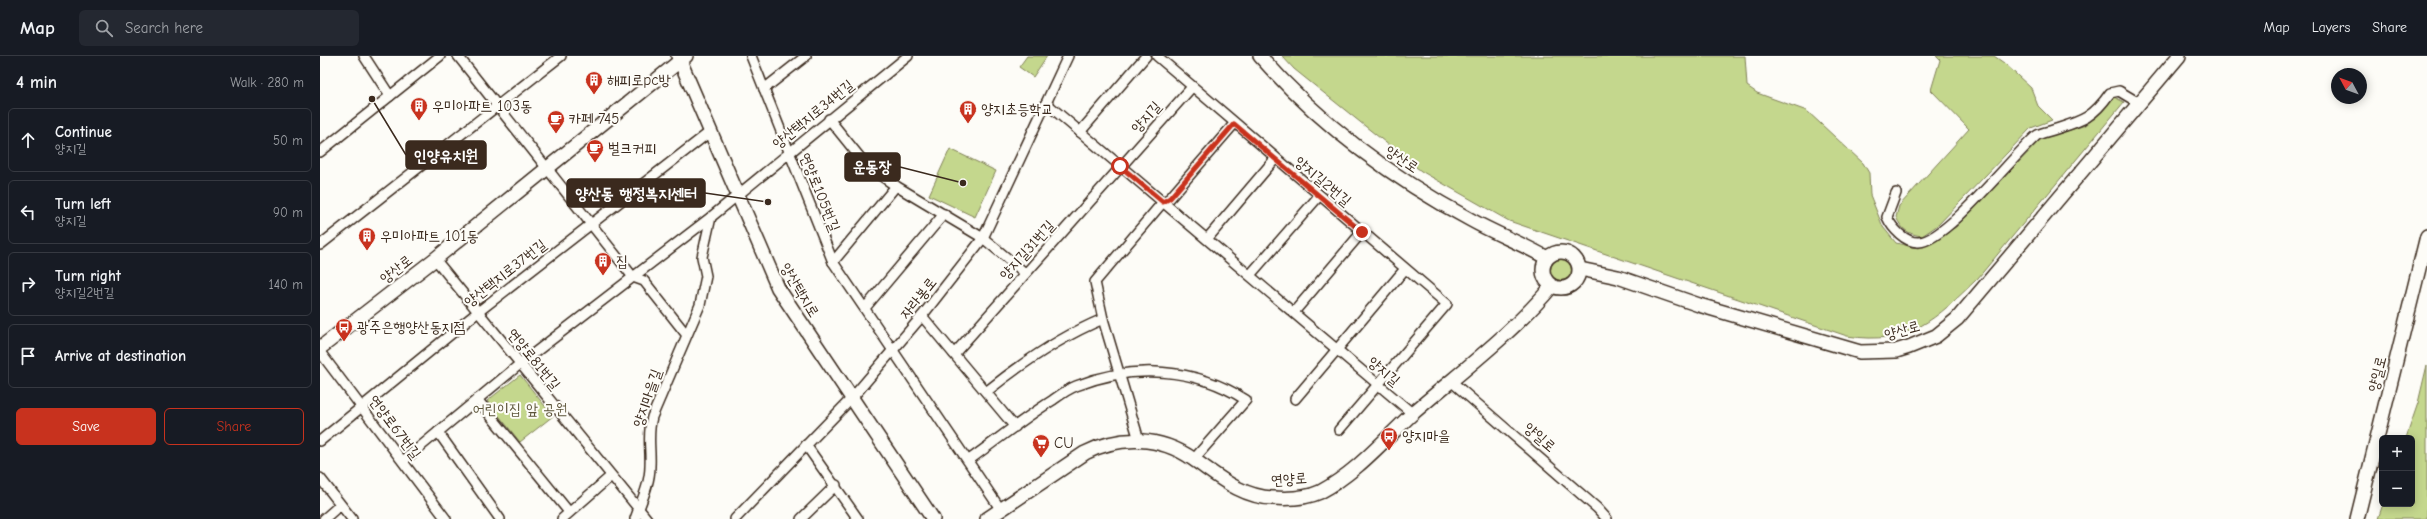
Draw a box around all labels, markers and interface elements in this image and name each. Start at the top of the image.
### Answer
search box [79,10,359,46]
text: Map [20,17,55,39]
icon: search [93,17,115,39]
text: Search here [125,19,203,37]
text: Map [2263,19,2290,36]
text: Layers [2312,19,2350,36]
text: Share [2372,19,2407,36]
north arrow [2331,68,2367,104]
building icon: 해피로pc방 [584,70,604,95]
place label: 해피로pc방 [607,71,671,89]
text: 4 min [16,73,57,92]
text: Walk · 280 m [230,75,304,90]
street label: 양산택지로34번길 [769,76,857,152]
building icon: 우미아파트 103동 [409,96,429,121]
place label: 우미아파트 103동 [432,97,532,115]
street label: 양지길 [1127,98,1165,136]
building icon: 양지초등학교 [958,99,978,124]
place label: 양지초등학교 [981,100,1053,118]
cafe icon: 카페 745 [546,109,566,134]
place label: 카페 745 [569,110,619,128]
text: Continue [55,123,112,141]
icon: ahead [17,129,39,151]
text: 50 m [273,133,303,148]
cafe icon: 벌크커피 [585,138,605,163]
place label: 벌크커피 [608,139,656,157]
text: 양지길 [55,141,86,156]
callout: 인양유치원 [406,141,486,169]
street label: 양산로 [1382,141,1422,177]
text: 인양유치원 [414,147,478,165]
street label: 연양로105번길 [796,150,844,234]
street label: 양지길2번길 [1291,152,1355,210]
callout: 운동장 [845,153,900,181]
route start [1111,157,1129,175]
text: 운동장 [853,158,891,176]
callout: 양산동 행정복지센터 [567,179,705,207]
text: 양산동 행정복지센터 [575,185,697,203]
text: Turn left [55,195,111,213]
icon: left [17,201,39,223]
text: 90 m [273,205,303,220]
text: 양지길 [55,213,86,228]
street label: 양지길31번길 [996,217,1058,283]
route end [1353,223,1371,241]
building icon: 우미아파트 101동 [357,226,377,251]
place label: 우미아파트 101동 [380,227,478,245]
street label: 양산택지로37번길 [460,235,550,311]
street label: 양산로 [376,251,416,287]
building icon: 집 [593,251,613,276]
place label: 집 [616,252,628,270]
street label: 양산택지로 [777,259,823,321]
text: Turn right [55,267,121,285]
icon: right [17,273,39,295]
street label: 자라봉로 [896,274,940,322]
text: 140 m [269,277,303,292]
text: 양지길2번길 [55,285,114,300]
street label: 양산로 [1882,316,1922,344]
bus stop icon: 광주은행양산동지점 [334,317,354,342]
place label: 광주은행양산동지점 [357,318,466,336]
street label: 연양로81번길 [504,325,564,393]
icon: arrive [17,345,39,367]
text: Arrive at destination [55,347,186,365]
street label: 양지길 [1364,352,1404,390]
street label: 양일로 [2364,354,2390,394]
street label: 양지마을길 [629,367,665,429]
street label: 연양로67번길 [365,391,425,463]
park label: 어린이집 앞 공원 [473,400,567,418]
button: Save [16,408,156,445]
button: Share [164,408,304,445]
street label: 양일로 [1520,418,1560,456]
bus stop icon: 양지마을 [1379,426,1399,451]
place label: 양지마을 [1402,427,1450,445]
supermarket icon: CU [1031,433,1051,458]
place label: CU [1054,434,1074,452]
map controls [2379,435,2415,507]
button: + [2379,435,2415,471]
street label: 연양로 [1270,469,1308,489]
button: − [2379,471,2415,507]

